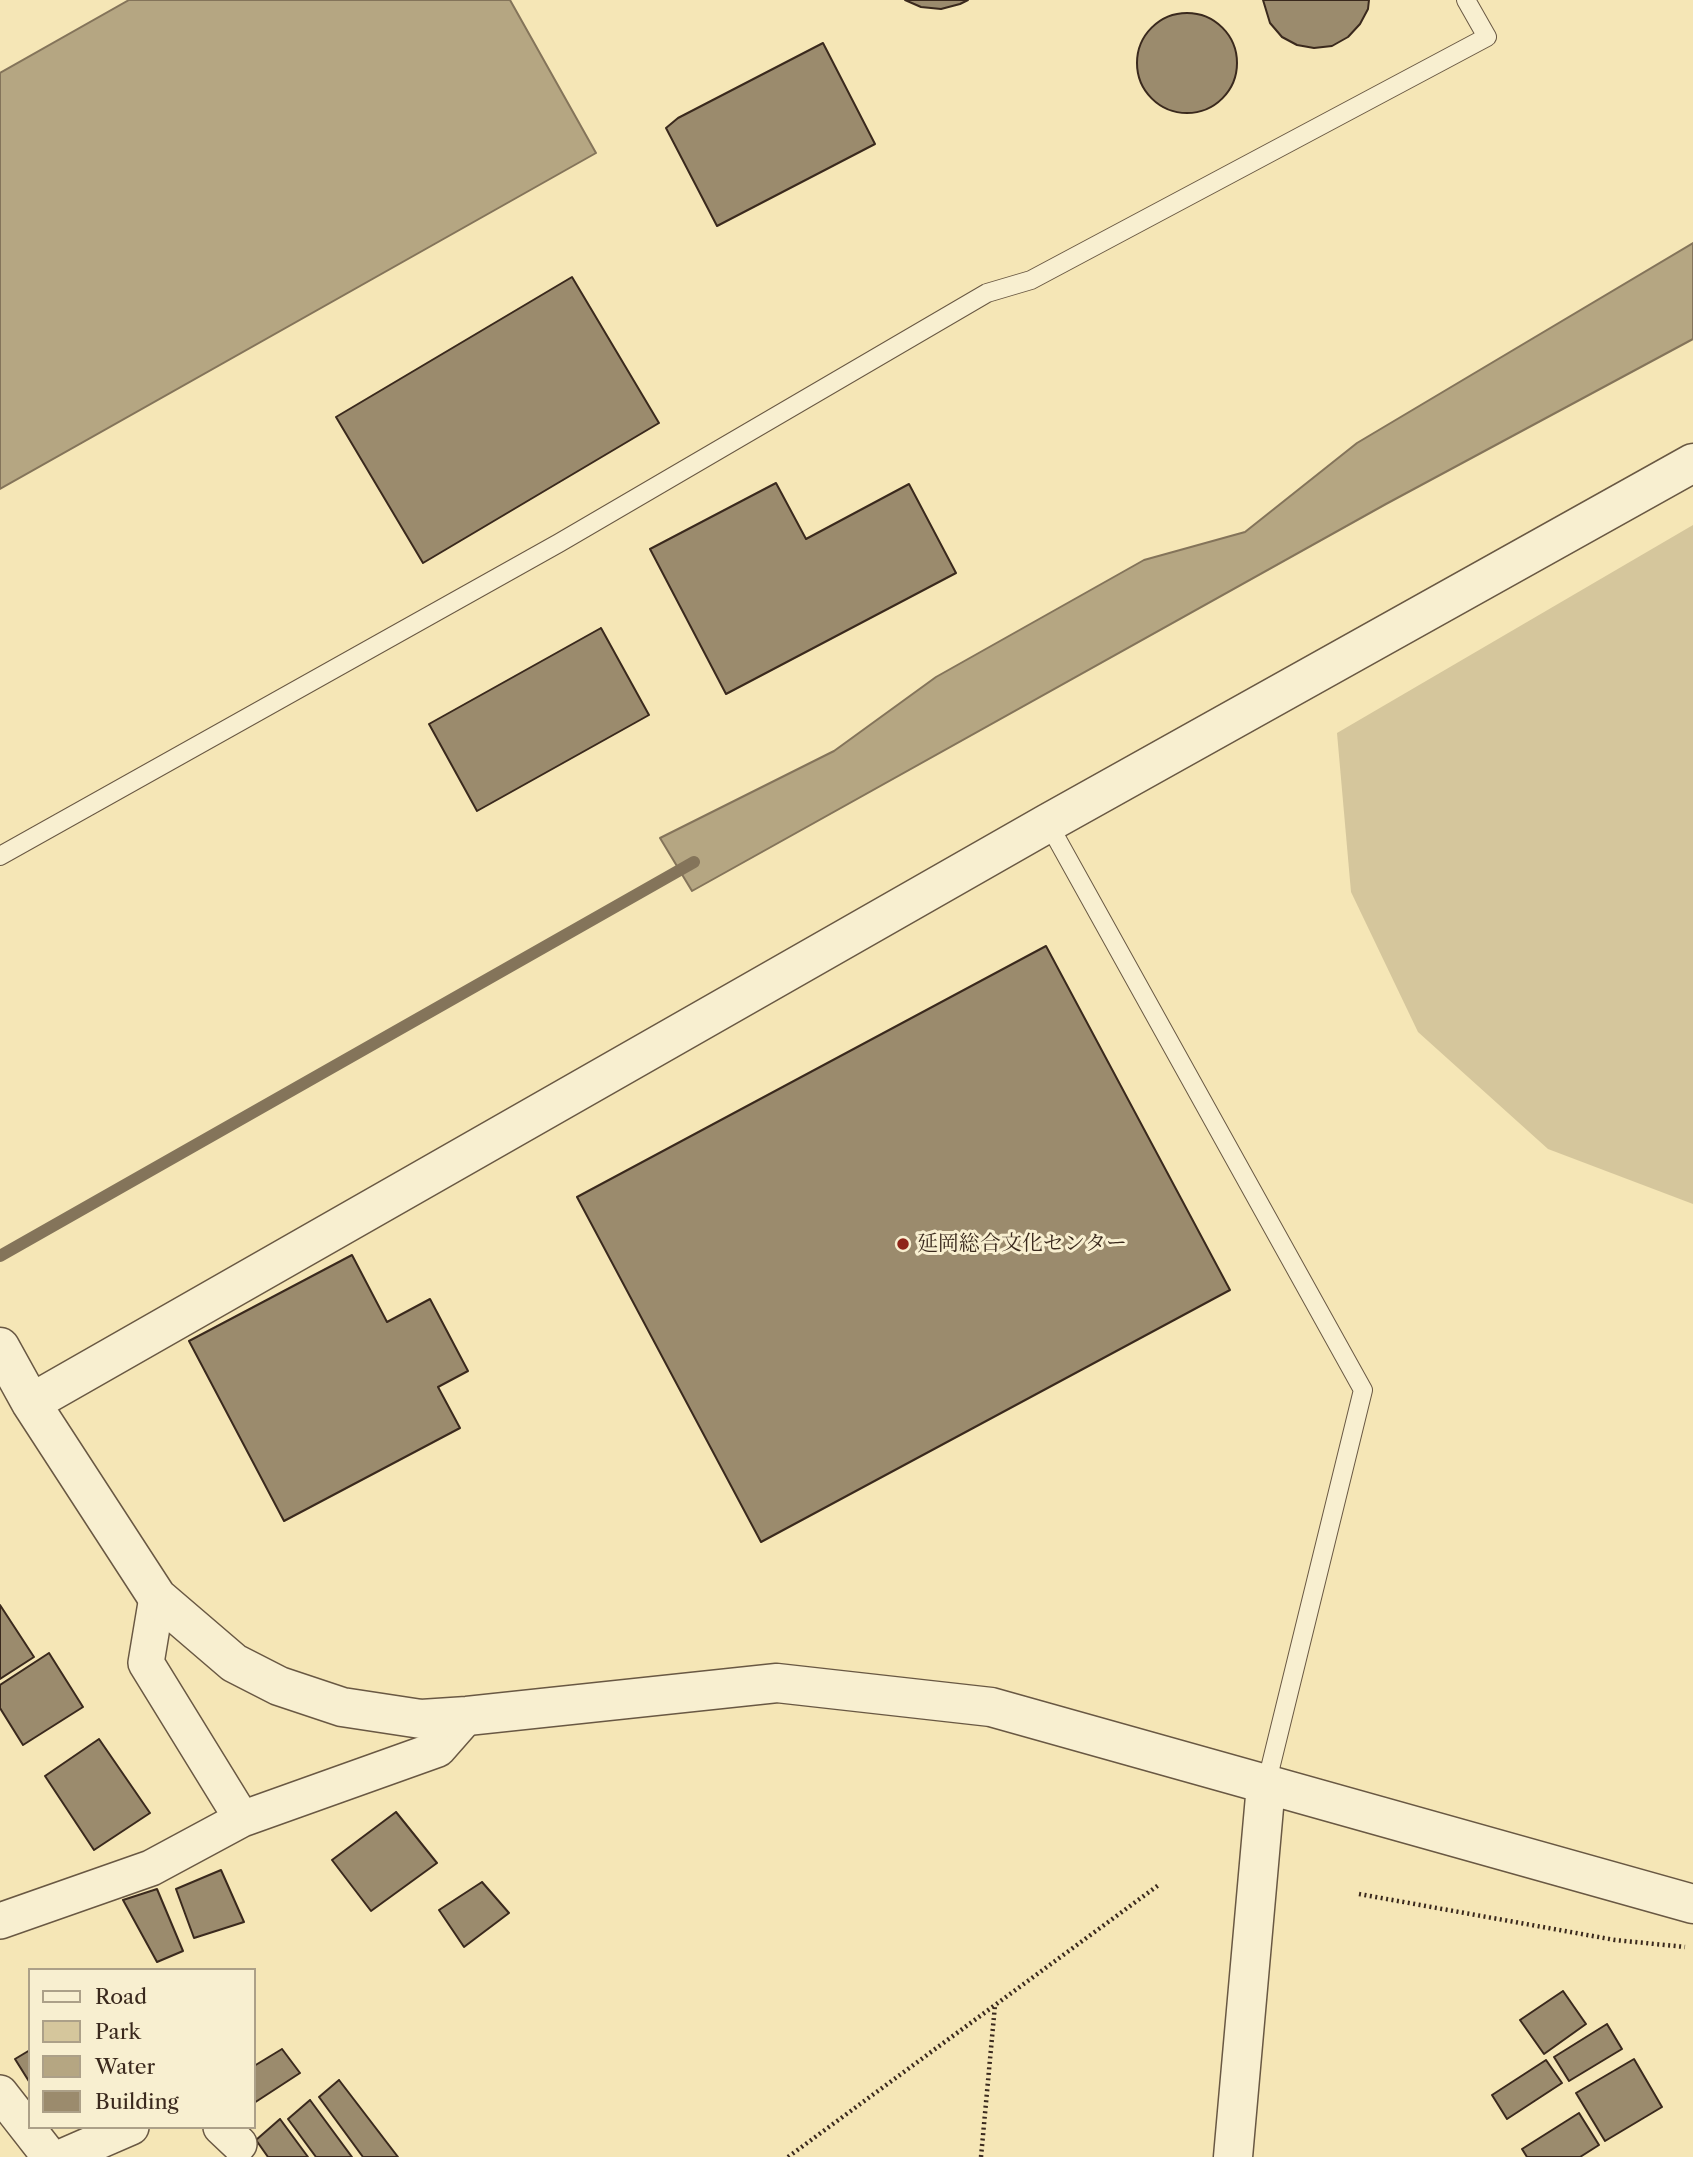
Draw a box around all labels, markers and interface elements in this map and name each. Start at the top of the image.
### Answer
place label: 延岡総合文化センター [917,1231,1127,1257]
marker: 延岡総合文化センター [895,1236,911,1252]
legend [28,1968,256,2129]
text: Road [95,1984,147,2009]
text: Park [95,2019,141,2044]
text: Water [95,2054,155,2079]
text: Building [95,2089,179,2114]

